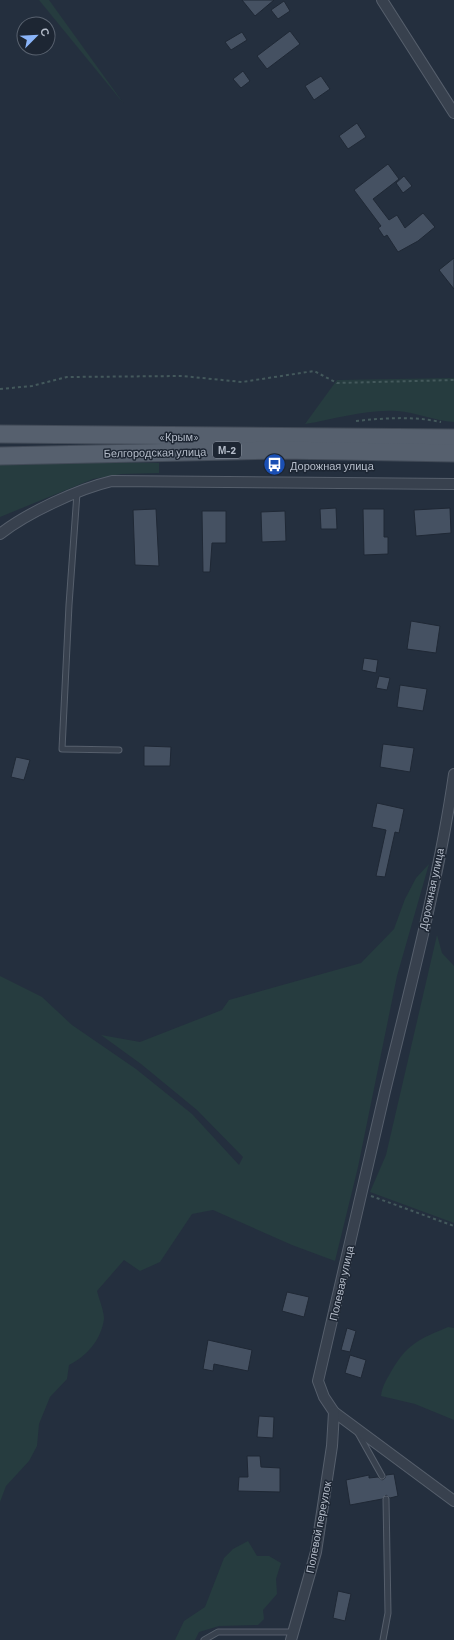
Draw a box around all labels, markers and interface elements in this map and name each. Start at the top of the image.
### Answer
north arrow [16,16,56,56]
text: С [38,25,53,38]
street label: «Крым» [159,430,199,443]
road number: М-2 [213,442,241,458]
street label: Белгородская улица [104,445,207,459]
bus stop icon: Дорожная улица [261,452,287,478]
place label: Дорожная улица [290,459,375,472]
street label: Дорожная улица [416,846,446,931]
street label: Полевая улица [326,1243,356,1322]
street label: Полевой переулок [303,1480,333,1574]

